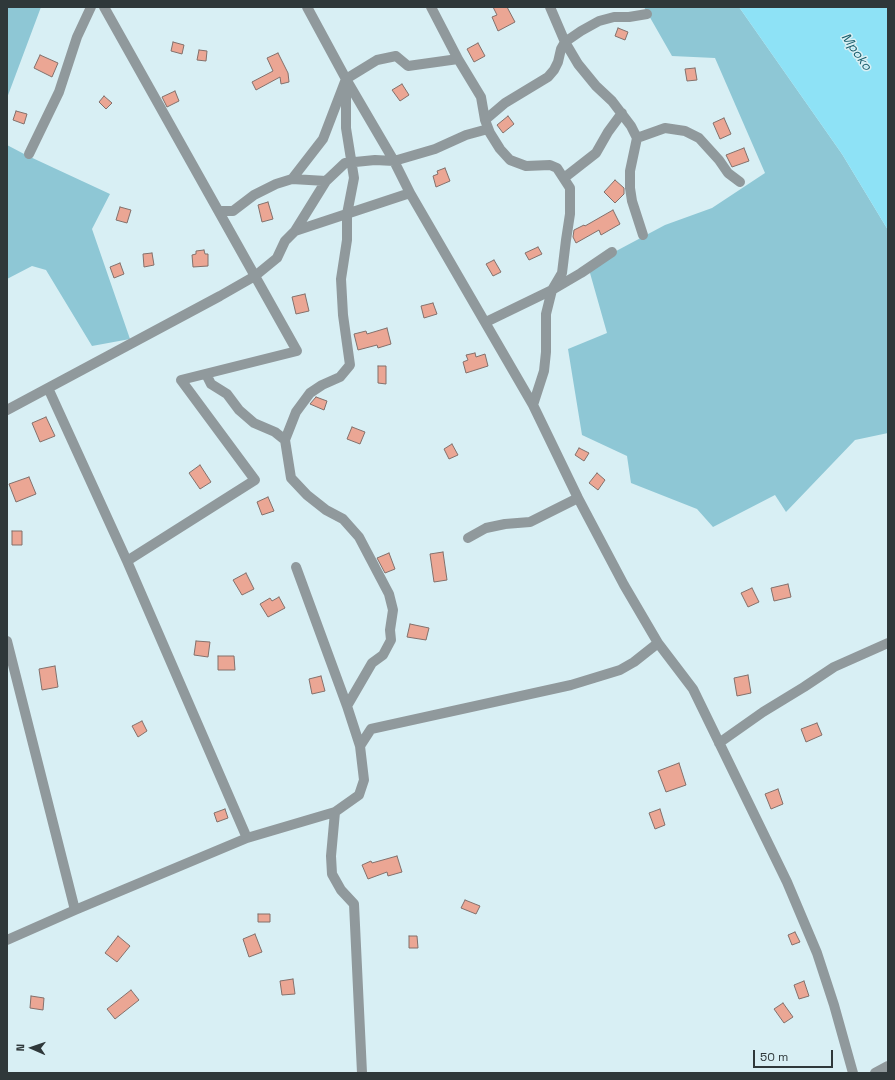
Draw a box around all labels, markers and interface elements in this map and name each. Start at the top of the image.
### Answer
water label: Mpoko [837,30,875,74]
north arrow [12,1028,52,1068]
scale bar [755,1042,835,1068]
text: N [13,1044,27,1052]
text: 50 m [760,1049,788,1065]

